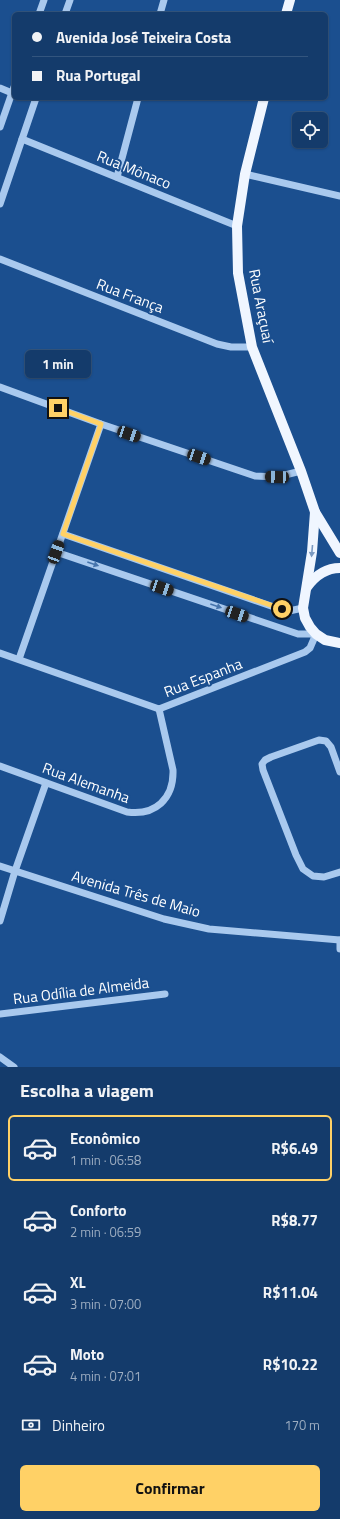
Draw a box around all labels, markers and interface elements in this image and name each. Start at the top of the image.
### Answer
text: Avenida José Teixeira Costa [56,26,231,49]
text: Rua Portugal [56,64,140,87]
map controls [292,112,328,148]
button: locate [292,112,328,148]
street label: Rua Mônaco [94,144,175,195]
street label: Rua Araçuaí [243,267,280,347]
street label: Rua França [93,272,168,319]
callout: 1 min [25,350,91,378]
text: 1 min [42,354,74,374]
route end [49,399,67,417]
car [116,424,142,444]
car [186,447,212,467]
car [265,471,289,483]
car [46,539,66,565]
one-way arrow [309,545,315,557]
one-way arrow [88,562,100,568]
car [149,578,175,598]
route start [273,600,291,618]
one-way arrow [211,604,223,610]
car [224,604,250,624]
street label: Rua Espanha [160,652,246,703]
street label: Rua Alemanha [39,756,134,809]
street label: Avenida Três de Maio [69,864,203,923]
street label: Rua Odília de Almeida [12,971,151,1010]
text: Escolha a viagem [20,1077,154,1104]
text: Econômico [70,1127,140,1150]
icon: car [22,1130,58,1166]
text: R$6.49 [271,1137,318,1160]
text: 1 min · 06:58 [70,1150,141,1170]
text: Conforto [70,1199,127,1222]
icon: car [22,1202,58,1238]
text: R$8.77 [271,1209,318,1232]
text: 2 min · 06:59 [70,1222,141,1242]
text: XL [70,1271,86,1294]
icon: car [22,1274,58,1310]
text: R$11.04 [263,1281,318,1304]
text: 3 min · 07:00 [70,1294,141,1314]
text: Moto [70,1343,104,1366]
icon: car [22,1346,58,1382]
text: R$10.22 [263,1353,318,1376]
text: 4 min · 07:01 [70,1366,141,1386]
icon: cash [20,1414,42,1436]
text: Dinheiro [52,1414,105,1437]
text: 170 m [284,1415,320,1435]
button: Confirmar [20,1465,320,1511]

